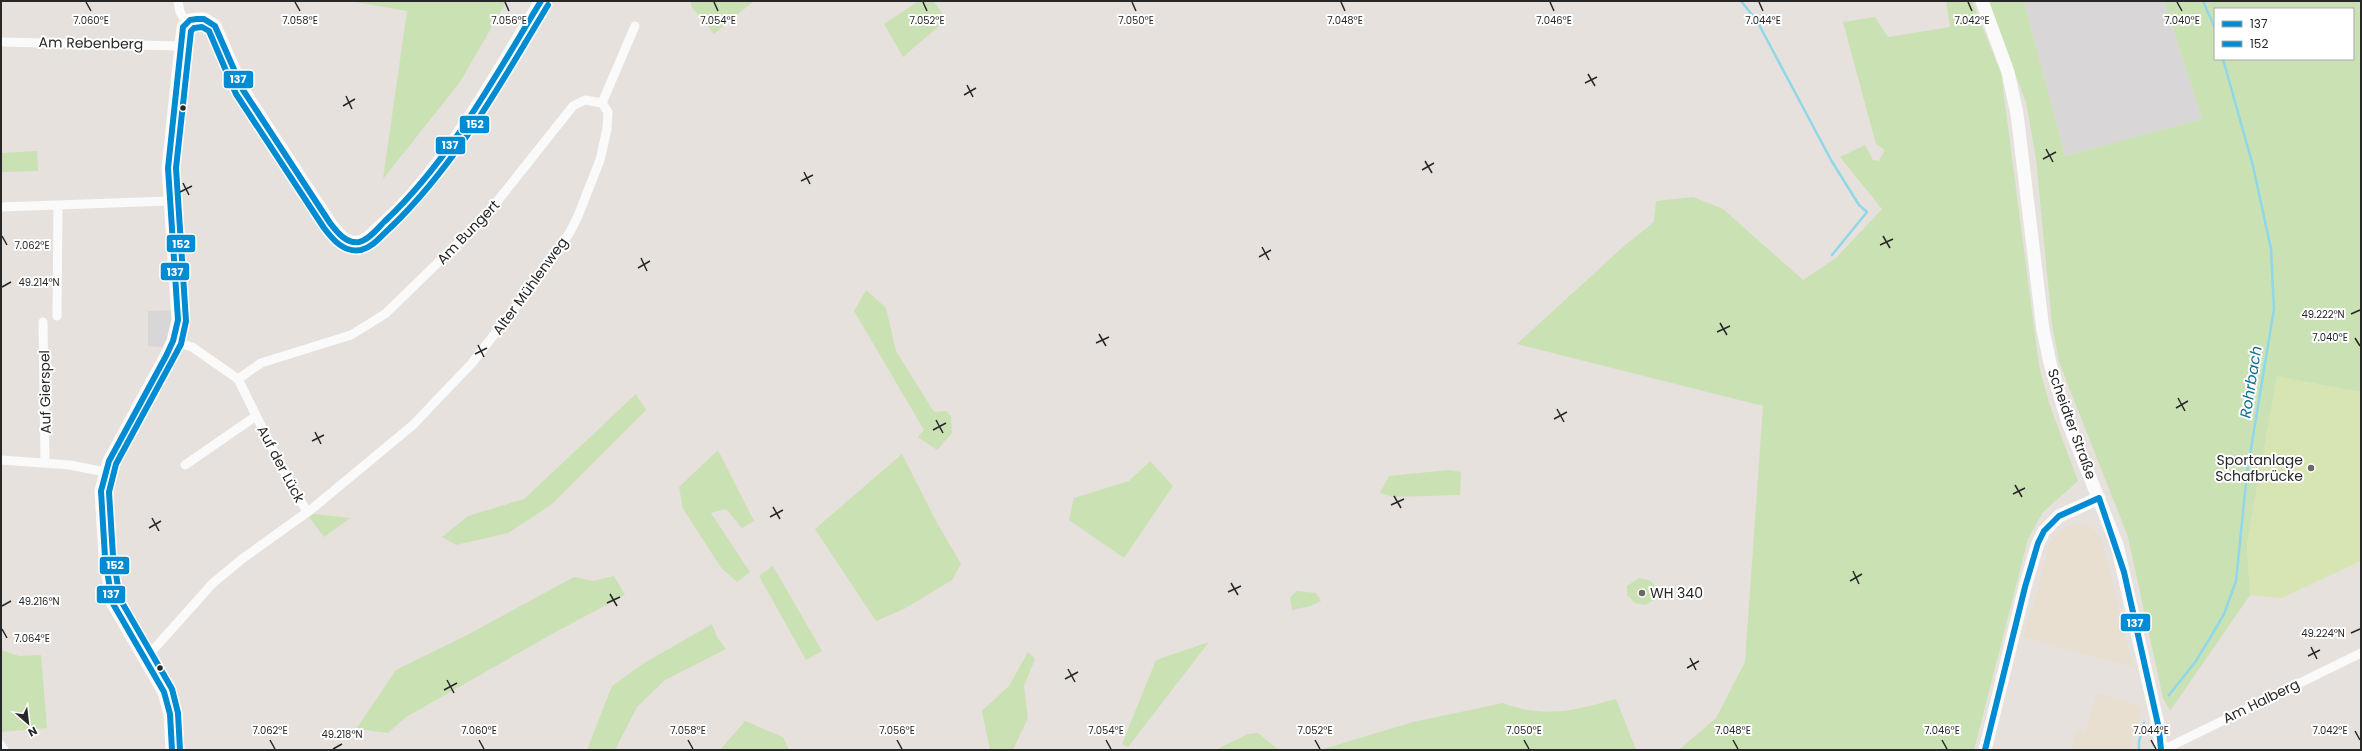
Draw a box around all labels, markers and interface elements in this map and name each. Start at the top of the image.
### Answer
legend [2214,8,2354,60]
text: 7.060°E [73,13,109,28]
text: 7.058°E [282,13,318,28]
text: 7.056°E [491,13,527,28]
text: 7.054°E [700,13,736,28]
text: 7.052°E [909,13,945,28]
text: 7.050°E [1118,13,1154,28]
text: 7.048°E [1327,13,1363,28]
text: 7.046°E [1536,13,1572,28]
text: 7.044°E [1745,13,1781,28]
text: 7.042°E [1954,13,1990,28]
text: 7.040°E [2164,13,2200,28]
text: 137 [2250,15,2268,32]
street label: Am Rebenberg [38,32,144,54]
text: 152 [2250,35,2268,52]
line badge: 137 [223,70,254,89]
text: 137 [230,71,246,87]
unlabelled marker [178,103,188,113]
line badge: 152 [459,115,490,134]
text: 152 [466,116,484,132]
line badge: 137 [435,136,466,155]
text: 137 [442,137,458,153]
street label: Am Bungert [432,195,504,269]
street label: Alter Mühlenweg [488,233,572,339]
line badge: 152 [166,234,196,253]
text: 152 [172,236,190,252]
text: 7.062°E [14,238,50,253]
line badge: 137 [160,262,190,281]
text: 137 [167,264,183,280]
text: 49.214°N [18,275,60,290]
text: 49.222°N [2301,307,2345,322]
text: 7.040°E [2312,330,2348,345]
water label: Rohrbach [2234,344,2267,420]
street label: Auf Gierspel [34,350,56,434]
street label: Scheidter Straße [2043,366,2101,482]
street label: Auf der Lück [252,422,310,507]
place label: Sportanlage Schafbrücke [2215,450,2303,486]
marker: Sportanlage Schafbrücke [2306,463,2316,473]
line badge: 152 [99,556,130,575]
text: 152 [106,557,124,573]
place label: WH 340 [1650,583,1703,603]
line badge: 137 [96,585,126,604]
text: 137 [103,586,119,602]
marker: WH 340 [1637,588,1647,598]
text: 49.216°N [18,594,60,609]
line badge: 137 [2120,613,2151,632]
text: 137 [2127,615,2143,631]
text: 49.224°N [2301,626,2345,641]
text: 7.064°E [14,631,50,646]
unlabelled marker [155,663,165,673]
street label: Am Halberg [2219,674,2303,728]
north arrow [8,703,48,743]
text: N [25,723,40,741]
text: 7.062°E [252,723,288,738]
text: 7.060°E [461,723,497,738]
text: 7.058°E [670,723,706,738]
text: 7.056°E [879,723,915,738]
text: 7.054°E [1088,723,1124,738]
text: 7.052°E [1297,723,1333,738]
text: 7.050°E [1506,723,1542,738]
text: 7.048°E [1715,723,1751,738]
text: 7.046°E [1924,723,1960,738]
text: 7.044°E [2133,723,2169,738]
text: 7.042°E [2312,723,2348,738]
text: 49.218°N [321,727,363,742]

